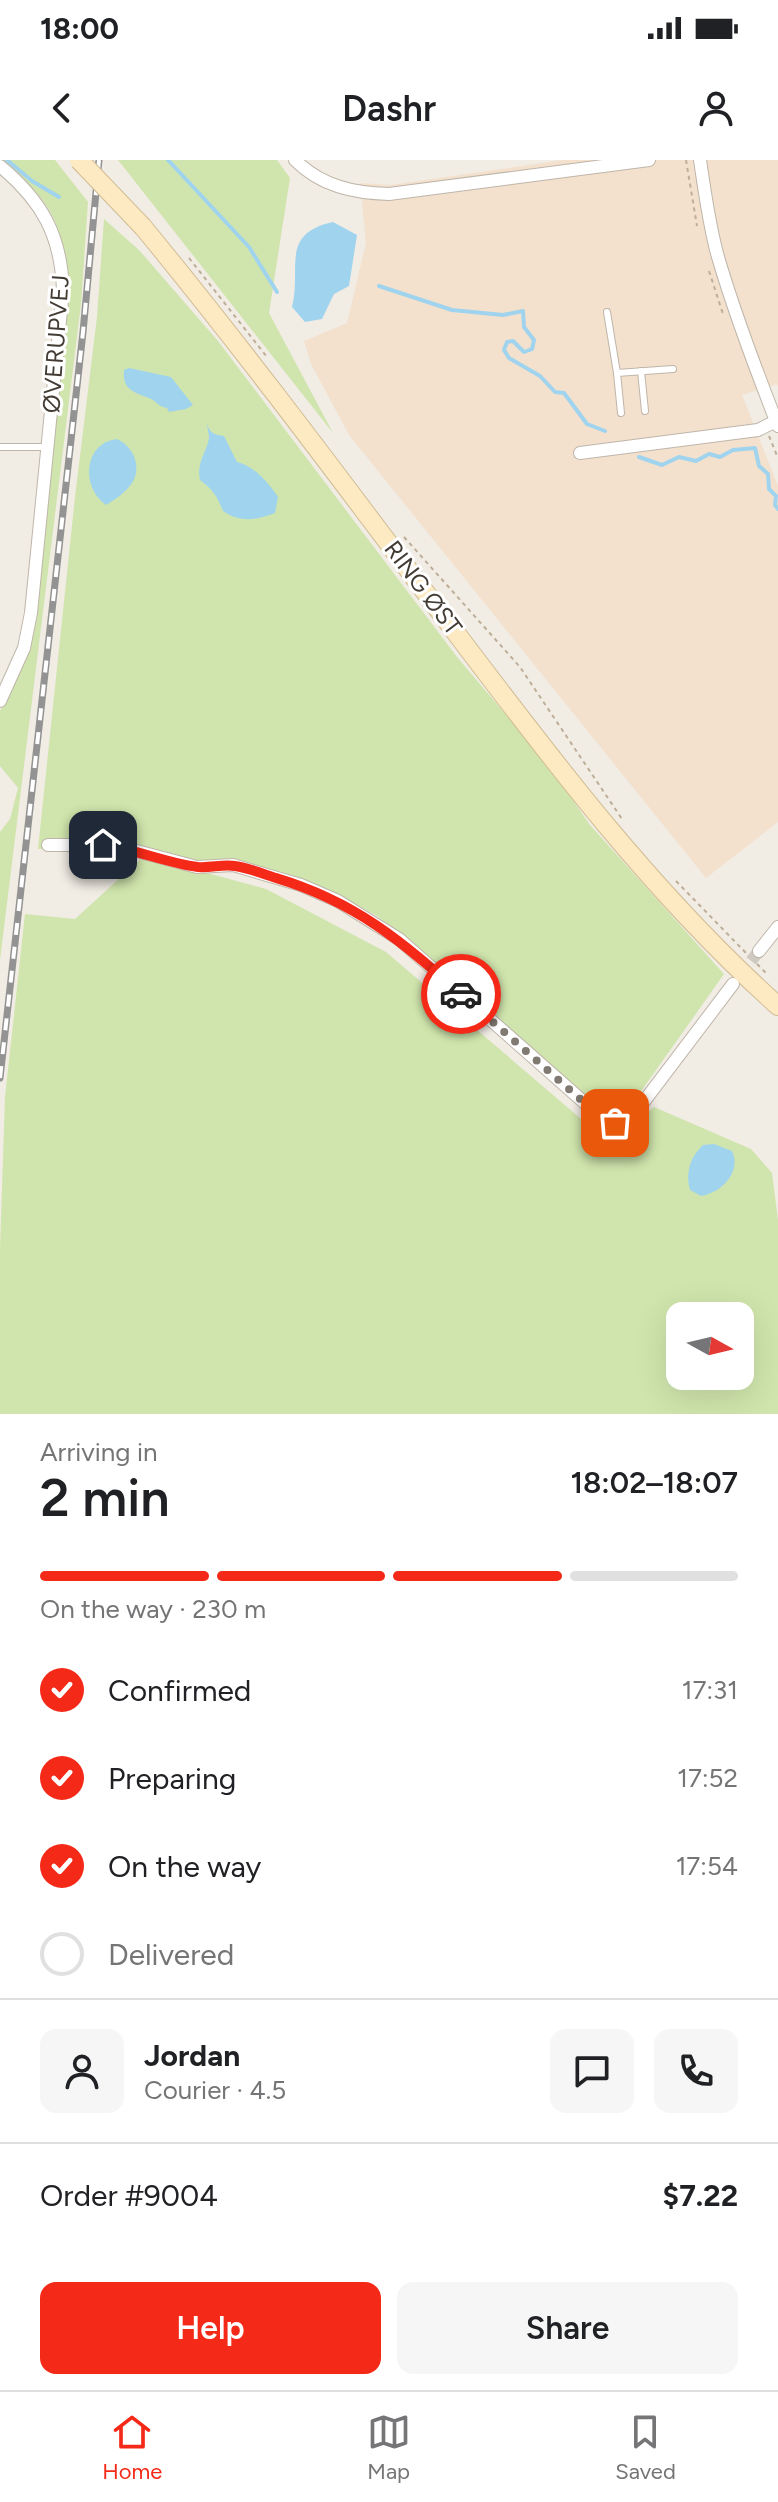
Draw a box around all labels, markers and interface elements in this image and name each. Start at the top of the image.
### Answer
text: 18:00 [40,10,119,47]
icon: back [40,86,84,130]
icon: person [694,86,738,130]
text: Dashr [342,87,436,130]
street label: ØVERUPVEJ [36,274,75,414]
street label: RING ØST [378,535,468,641]
pin [69,811,137,879]
icon: home [81,823,125,867]
courier [421,954,501,1034]
icon: car [439,972,483,1016]
pin [581,1089,649,1157]
icon: bag [593,1101,637,1145]
north arrow [666,1302,754,1390]
map controls [666,1302,754,1390]
text: Arriving in [40,1436,158,1468]
text: 18:02–18:07 [570,1464,738,1501]
text: 2 min [40,1467,169,1529]
text: On the way · 230 m [40,1593,266,1625]
icon: check [40,1668,84,1712]
text: Confirmed [108,1672,251,1709]
text: 17:31 [682,1674,738,1706]
icon: check [40,1756,84,1800]
text: Preparing [108,1760,236,1797]
text: 17:52 [677,1762,738,1794]
icon: check [40,1844,84,1888]
text: On the way [108,1848,261,1885]
text: 17:54 [676,1850,738,1882]
text: Delivered [108,1936,234,1973]
button: person [40,2029,124,2113]
button: chat [550,2029,634,2113]
button: phone [654,2029,738,2113]
text: Jordan [144,2037,240,2074]
text: Courier · 4.5 [144,2074,286,2106]
text: Order #9004 [40,2177,218,2214]
text: $7.22 [663,2177,738,2214]
button: Help [40,2282,381,2374]
button: Share [397,2282,738,2374]
tab: Home [102,2410,162,2485]
tab: Map [367,2410,411,2485]
tab: Saved [615,2410,676,2485]

